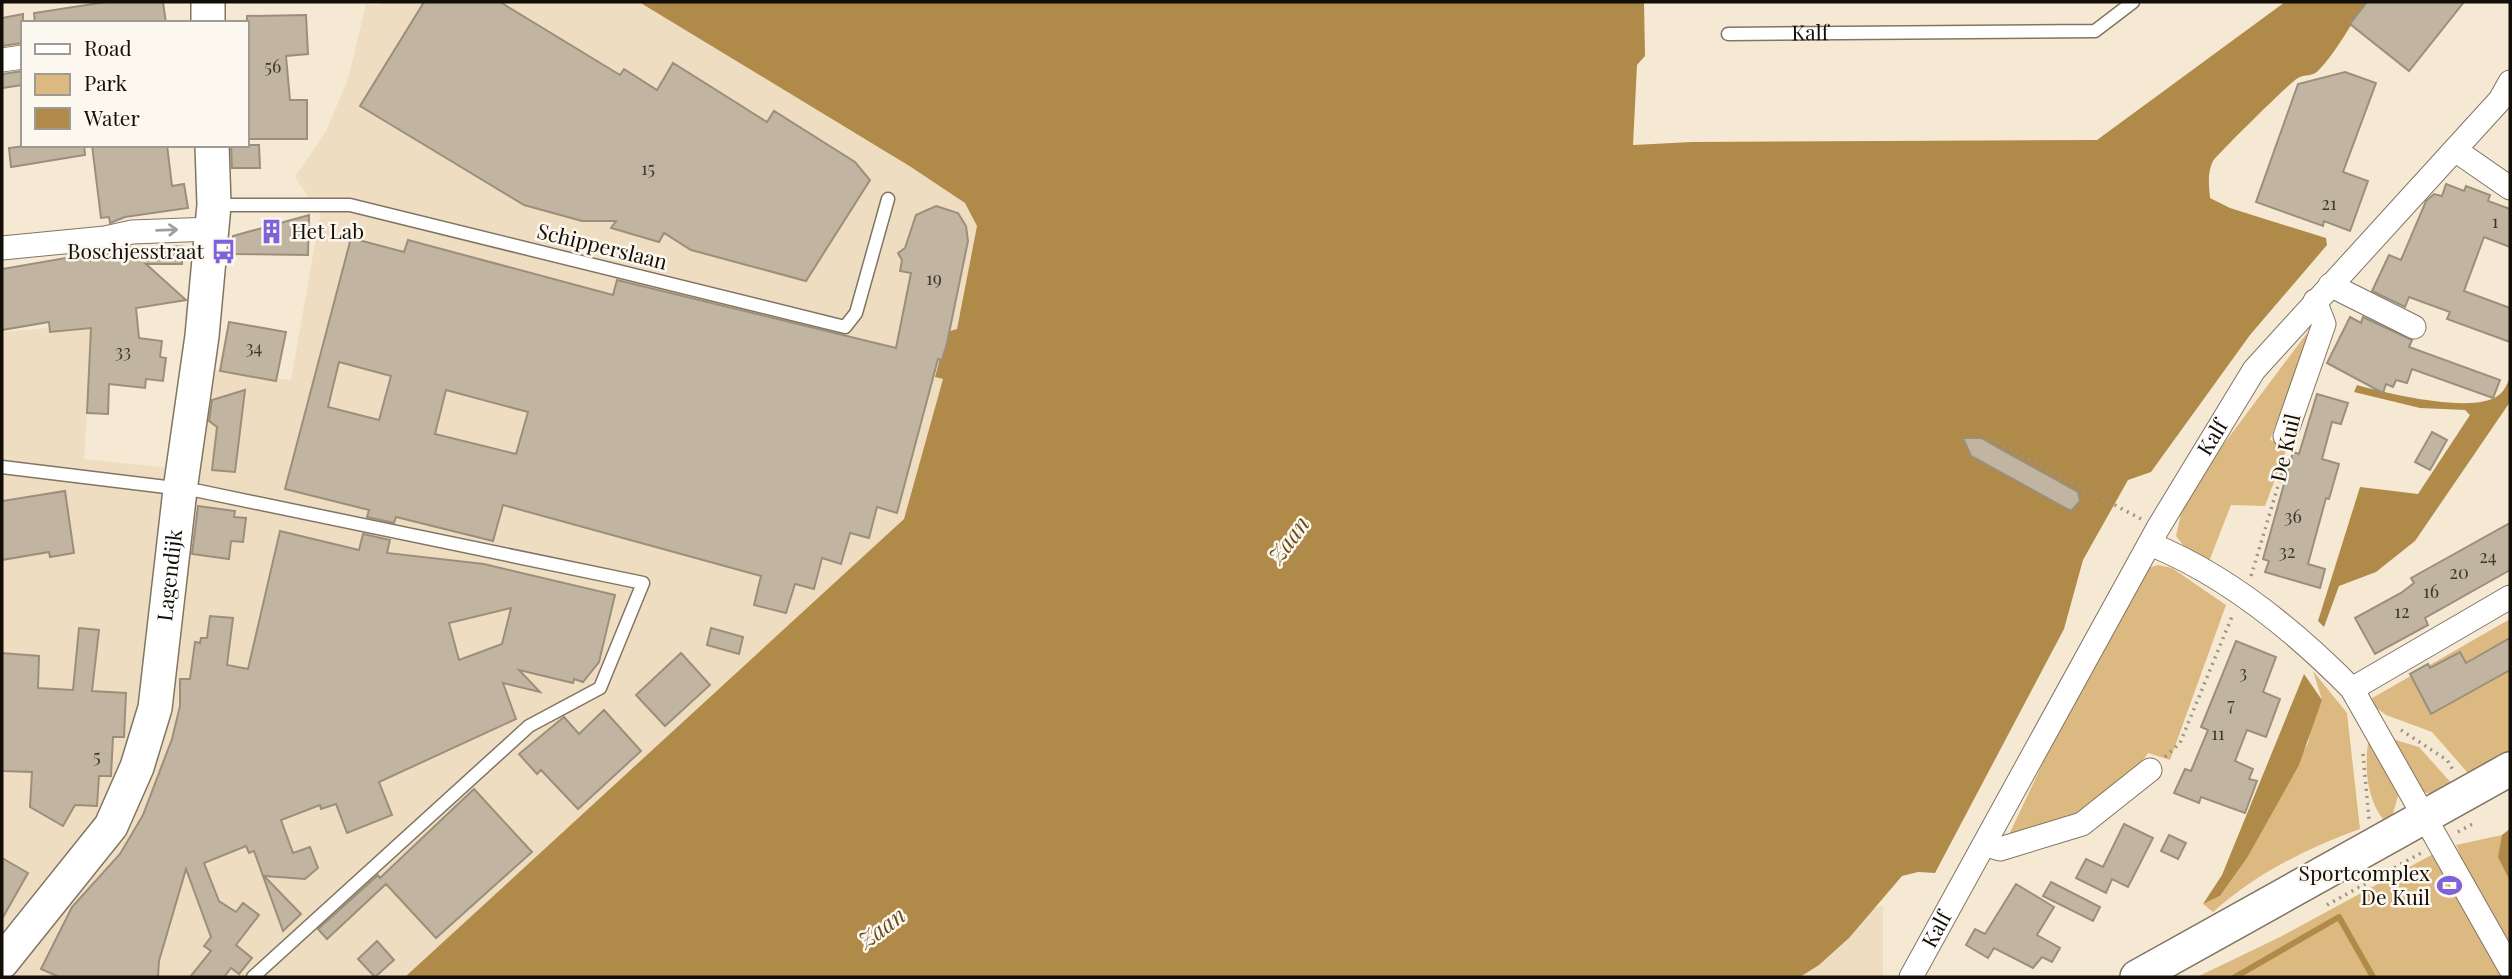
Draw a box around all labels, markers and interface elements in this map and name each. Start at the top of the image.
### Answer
street label: Kalf [1791,17,1831,45]
legend [21,21,248,147]
text: Road [84,33,132,61]
house number: 56 [265,54,281,78]
text: Park [84,68,128,96]
text: Water [83,103,140,131]
house number: 15 [641,156,655,180]
house number: 21 [2321,191,2337,215]
house number: 1 [2492,209,2499,233]
street label: Schipperslaan [534,215,671,275]
place label: Het Lab [291,216,364,244]
building icon: Het Lab [257,218,285,246]
one-way arrow [155,224,178,237]
place label: Boschjesstraat [67,236,205,264]
bus stop icon: Boschjesstraat [210,238,238,266]
house number: 19 [926,266,942,290]
house number: 34 [245,335,263,359]
house number: 33 [115,339,131,363]
street label: De Kuil [2263,411,2305,484]
street label: Kalf [2189,412,2234,460]
house number: 36 [2284,504,2302,528]
water label: Zaan [1259,509,1316,570]
street label: Lagendijk [149,527,187,623]
house number: 32 [2279,539,2295,563]
house number: 24 [2479,544,2497,568]
house number: 20 [2449,560,2469,584]
house number: 16 [2423,579,2439,603]
house number: 12 [2394,599,2410,623]
house number: 3 [2239,660,2247,684]
house number: 7 [2227,692,2235,716]
house number: 11 [2211,721,2225,745]
house number: 5 [93,744,101,768]
place label: Sportcomplex De Kuil [2299,858,2430,910]
sports icon: Sportcomplex De Kuil [2436,872,2464,900]
water label: Zaan [850,899,911,955]
street label: Kalf [1914,904,1957,952]

